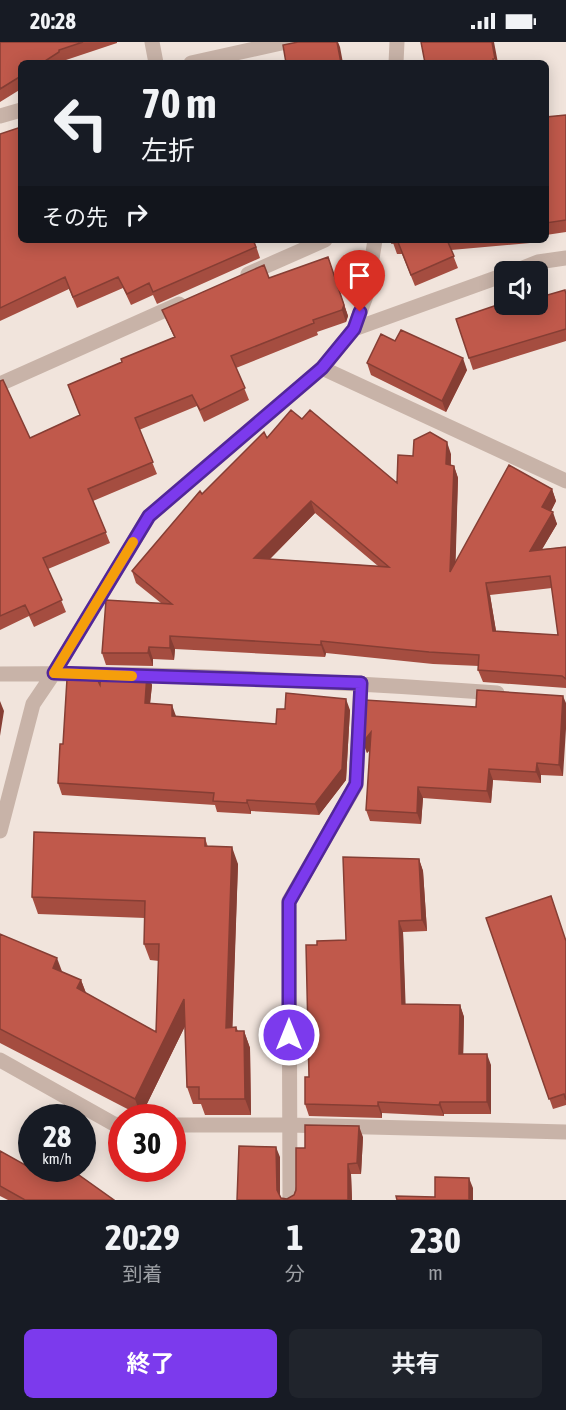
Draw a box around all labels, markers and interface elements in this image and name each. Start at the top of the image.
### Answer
text: 20:28 [30,8,76,34]
text: 70 m [141,79,216,127]
icon: left [42,84,120,162]
text: 左折 [141,135,195,166]
icon: right [120,198,153,231]
text: その先 [42,204,108,230]
pin [334,250,385,312]
icon: arrive [343,259,376,292]
map controls [494,261,548,315]
button: sound [494,261,548,315]
position arrow [257,1003,321,1067]
speed limit sign: 30 [108,1104,186,1182]
text: 28 [43,1119,71,1153]
text: km/h [42,1150,72,1167]
text: 20:29 [105,1216,180,1258]
text: 1 [287,1216,303,1258]
text: 230 [410,1219,461,1261]
text: m [428,1261,443,1284]
text: 到着 [123,1262,163,1285]
text: 分 [285,1262,305,1285]
button: 終了 [24,1329,277,1398]
button: 共有 [289,1329,542,1398]

